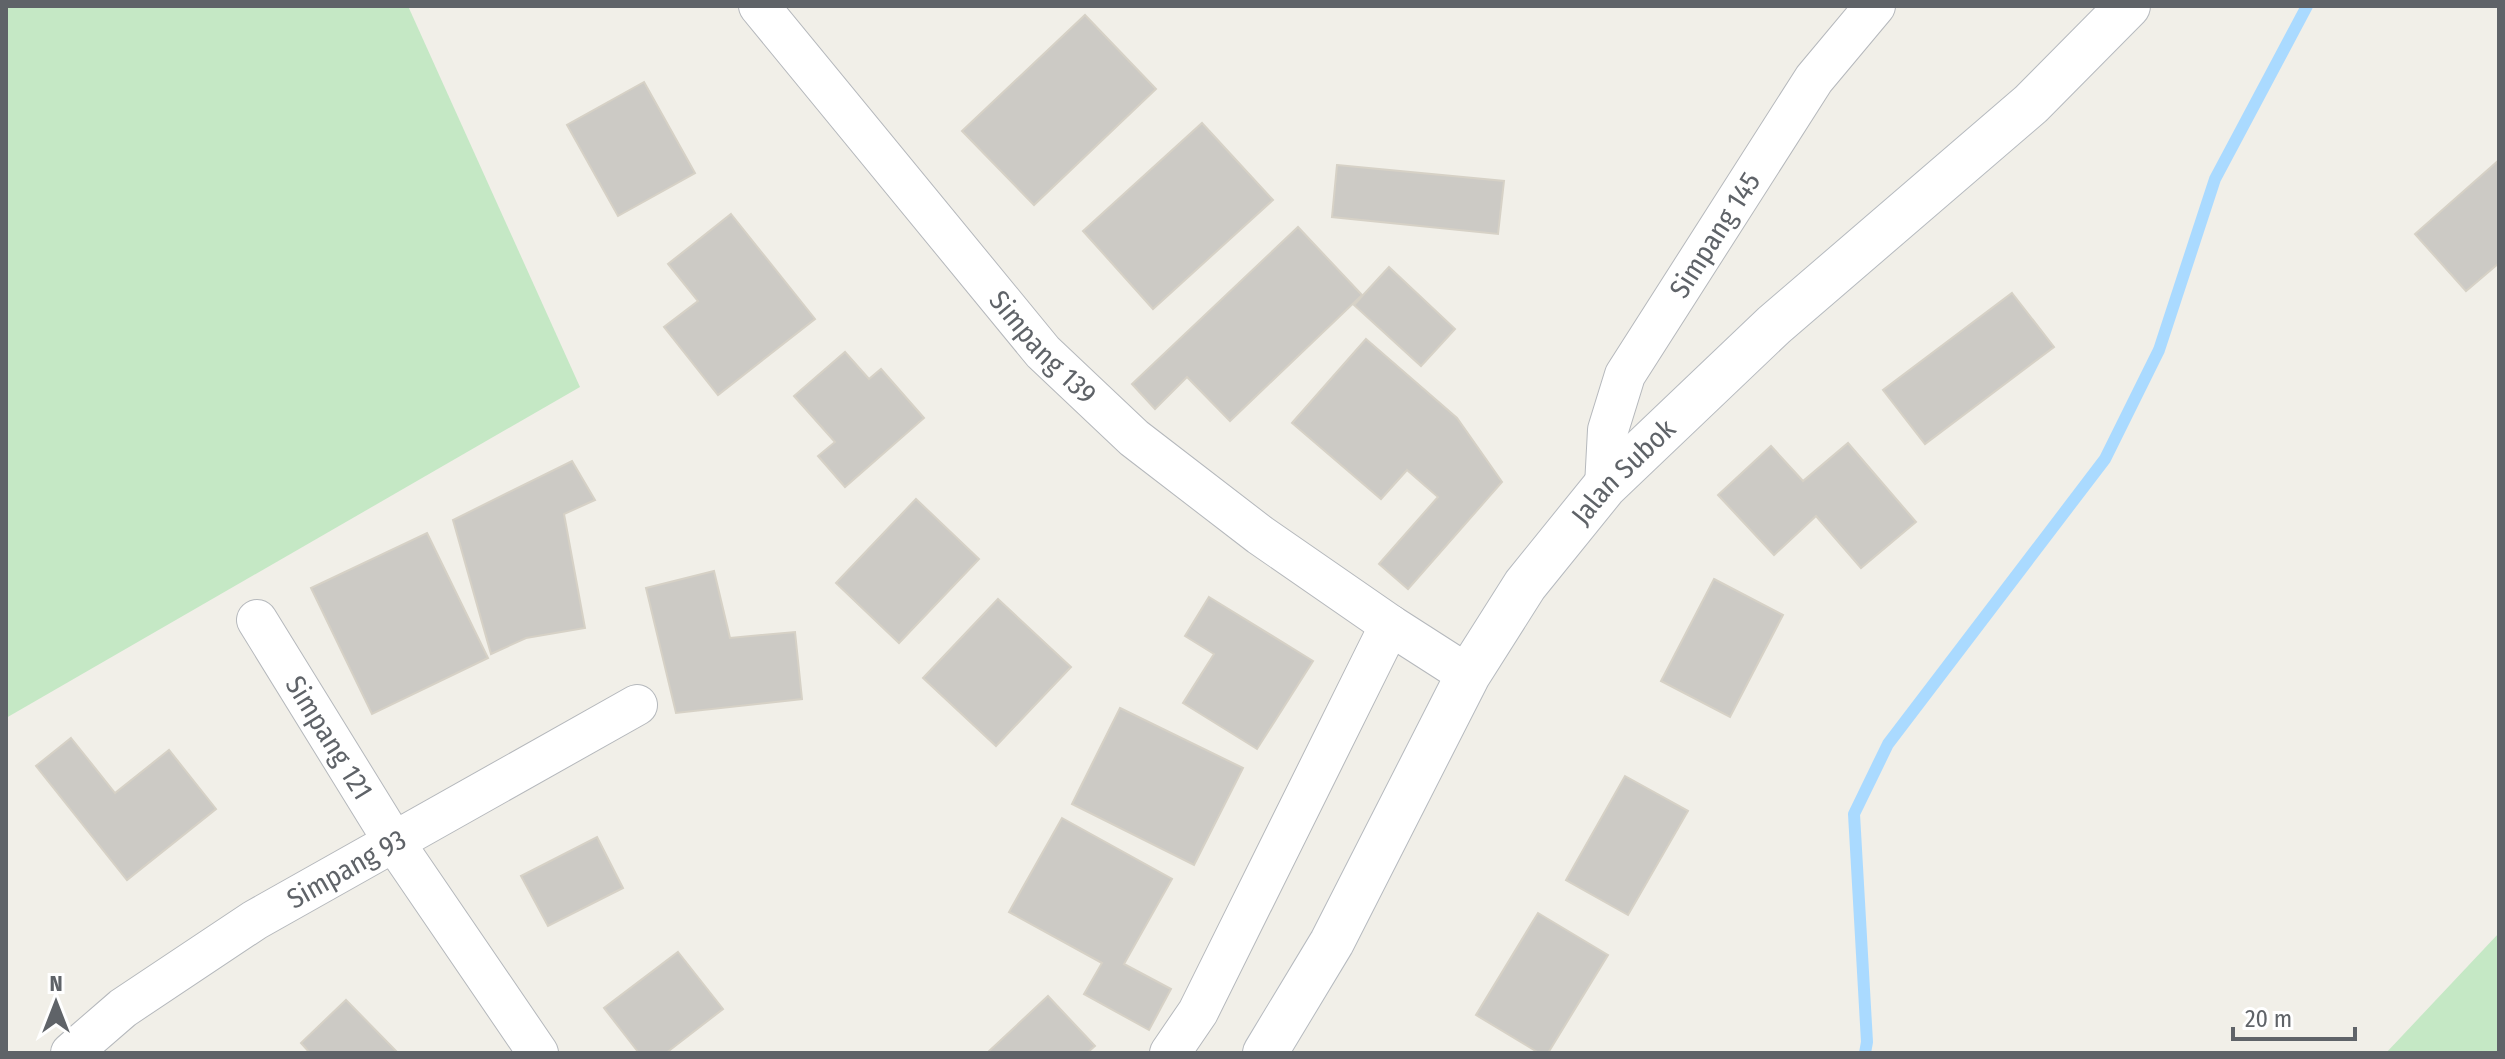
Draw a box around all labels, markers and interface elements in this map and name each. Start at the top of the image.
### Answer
street label: Simpang 145 [1663,166,1767,304]
street label: Simpang 139 [982,284,1103,411]
street label: Jalan Subok [1565,412,1683,531]
street label: Simpang 121 [279,670,380,806]
street label: Simpang 93 [281,823,412,916]
north arrow [16,963,96,1043]
text: N [49,970,63,997]
scale bar [2233,991,2355,1041]
text: 20 m [2245,1005,2292,1033]

